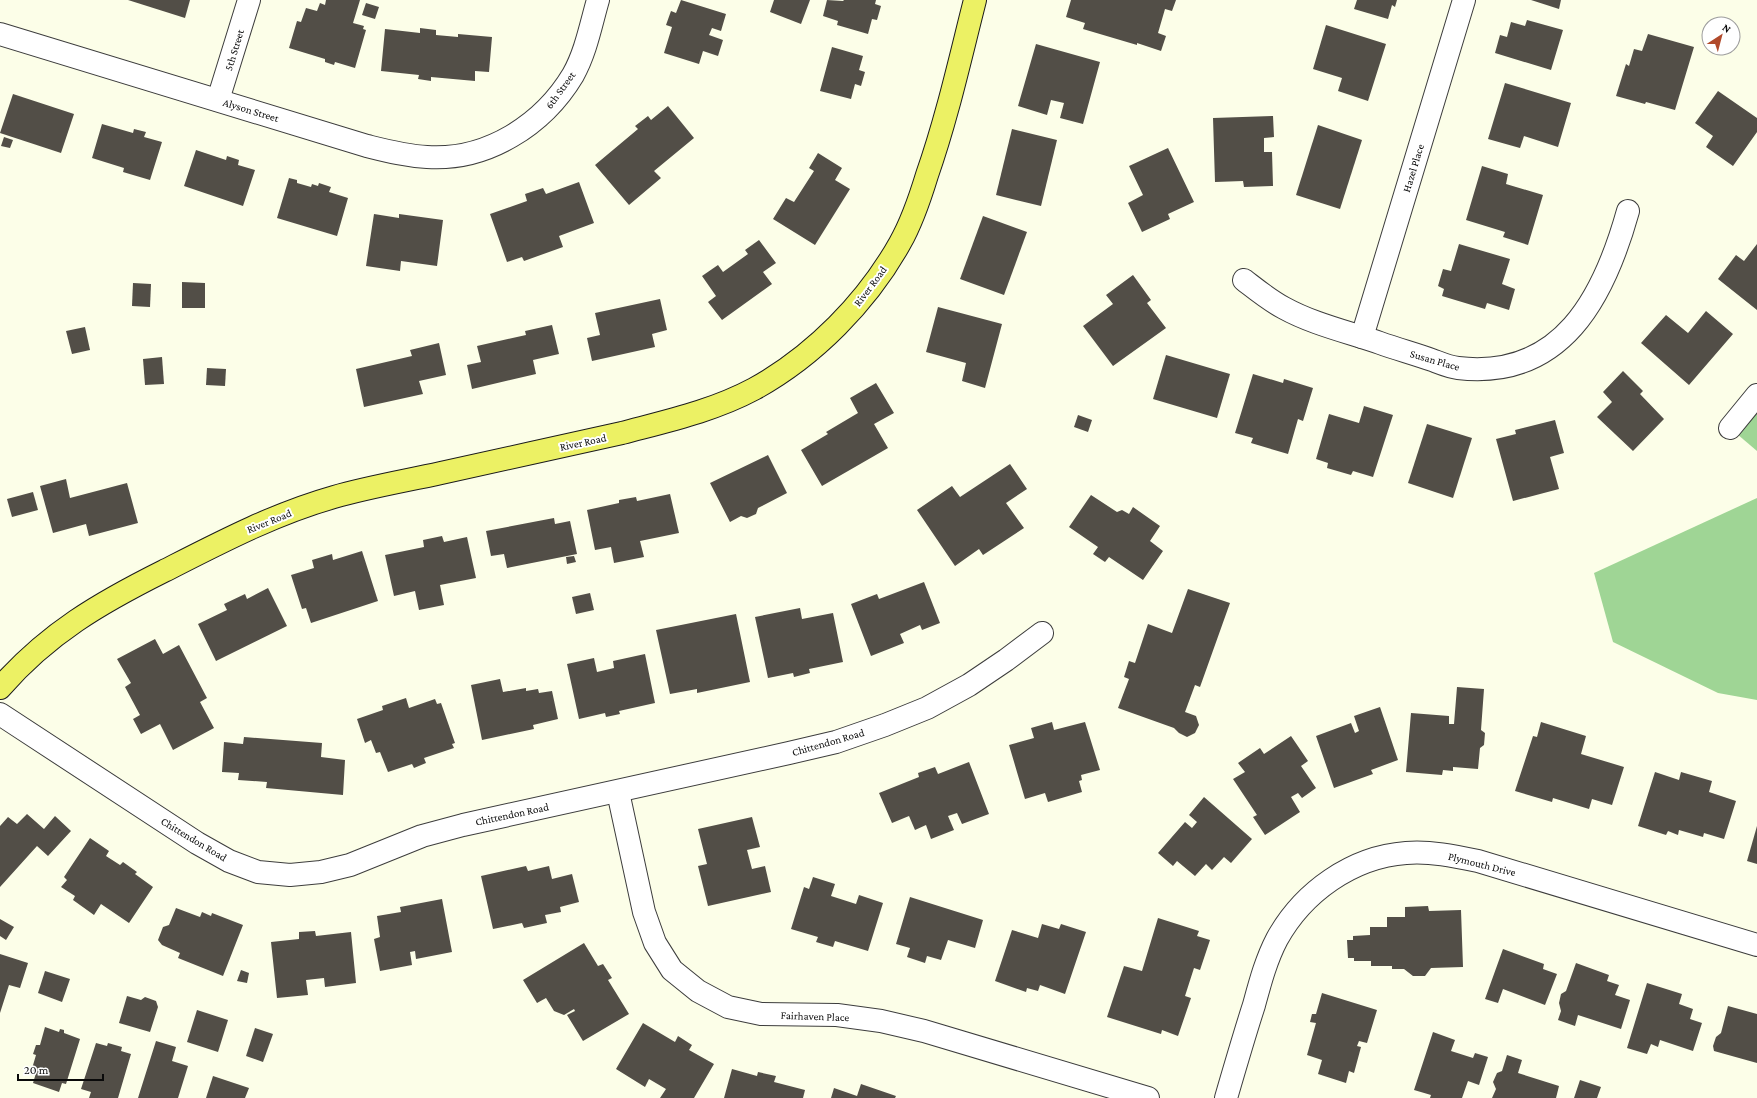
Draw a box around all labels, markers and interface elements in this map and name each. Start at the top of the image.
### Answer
north arrow [1701,16,1741,56]
text: N [1720,21,1734,35]
street label: 5th Street [222,28,246,72]
street label: 6th Street [543,69,578,111]
street label: Alyson Street [221,96,281,125]
street label: Hazel Place [1400,142,1426,193]
street label: River Road [851,263,889,308]
street label: Susan Place [1409,347,1461,373]
street label: River Road [559,431,607,453]
street label: River Road [245,507,293,535]
street label: Chittendon Road [790,726,866,758]
street label: Chittendon Road [474,800,550,828]
street label: Chittendon Road [159,815,229,863]
street label: Plymouth Drive [1447,850,1517,879]
street label: Fairhaven Place [781,1009,850,1023]
scale bar [18,1056,103,1082]
text: 20 m [24,1063,49,1077]

